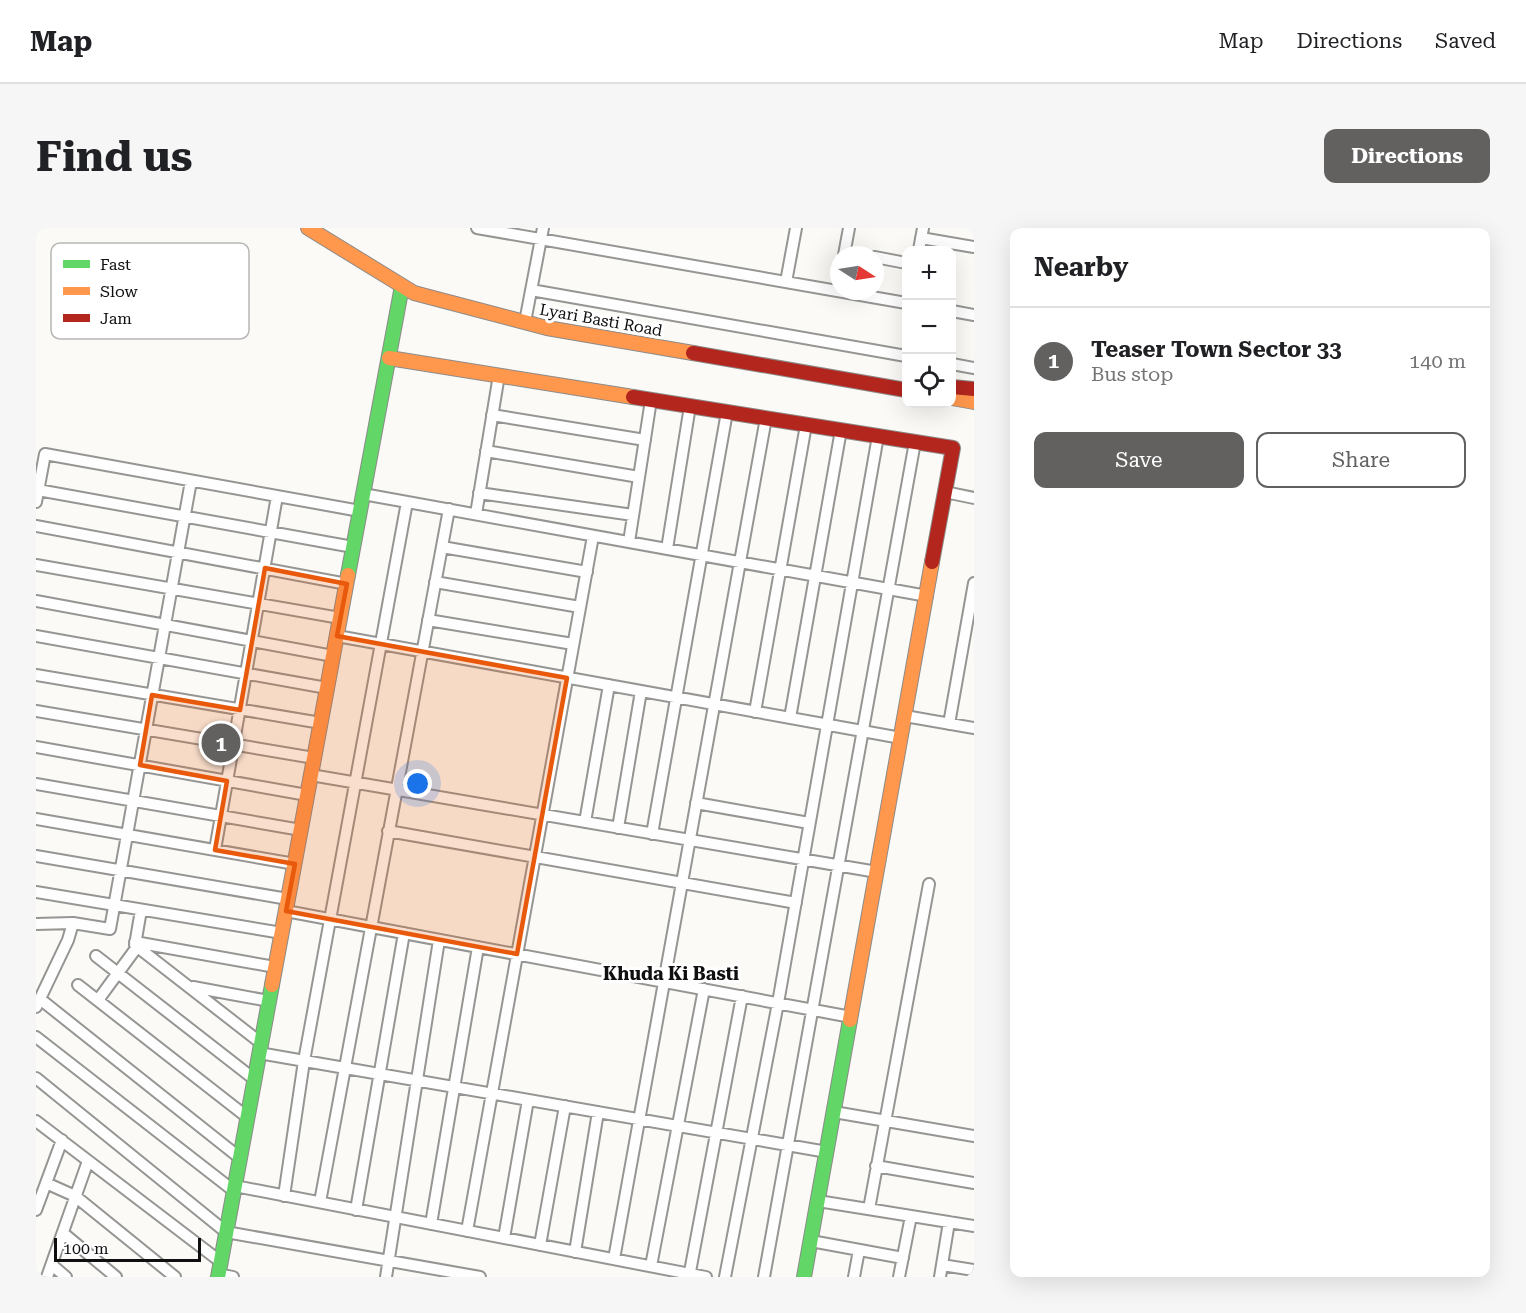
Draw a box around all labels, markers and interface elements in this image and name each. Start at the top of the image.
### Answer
text: Map [30,25,92,58]
text: Map [1219,29,1263,53]
text: Directions [1296,29,1402,53]
text: Saved [1435,29,1496,53]
button: Directions [1324,129,1490,183]
text: Find us [36,132,193,181]
legend [51,243,249,339]
north arrow [830,246,884,300]
map controls [902,246,956,408]
button: + [902,246,956,300]
text: Nearby [1034,252,1128,282]
text: Fast [100,255,131,274]
text: Slow [100,282,138,301]
street label: Lyari Basti Road [538,300,664,340]
button: − [902,300,956,354]
text: Jam [100,309,132,328]
text: Teaser Town Sector 33 [1091,337,1341,362]
text: 1 [1048,349,1059,373]
text: 140 m [1409,349,1466,373]
button: locate [902,354,956,408]
text: Bus stop [1091,362,1173,386]
button: Save [1034,432,1244,488]
button: Share [1256,432,1466,488]
pin: 1 [202,720,240,766]
your location [403,769,432,798]
district label: Khuda Ki Basti [603,963,739,984]
scale bar [54,1235,201,1262]
text: 100 m [63,1239,109,1258]

